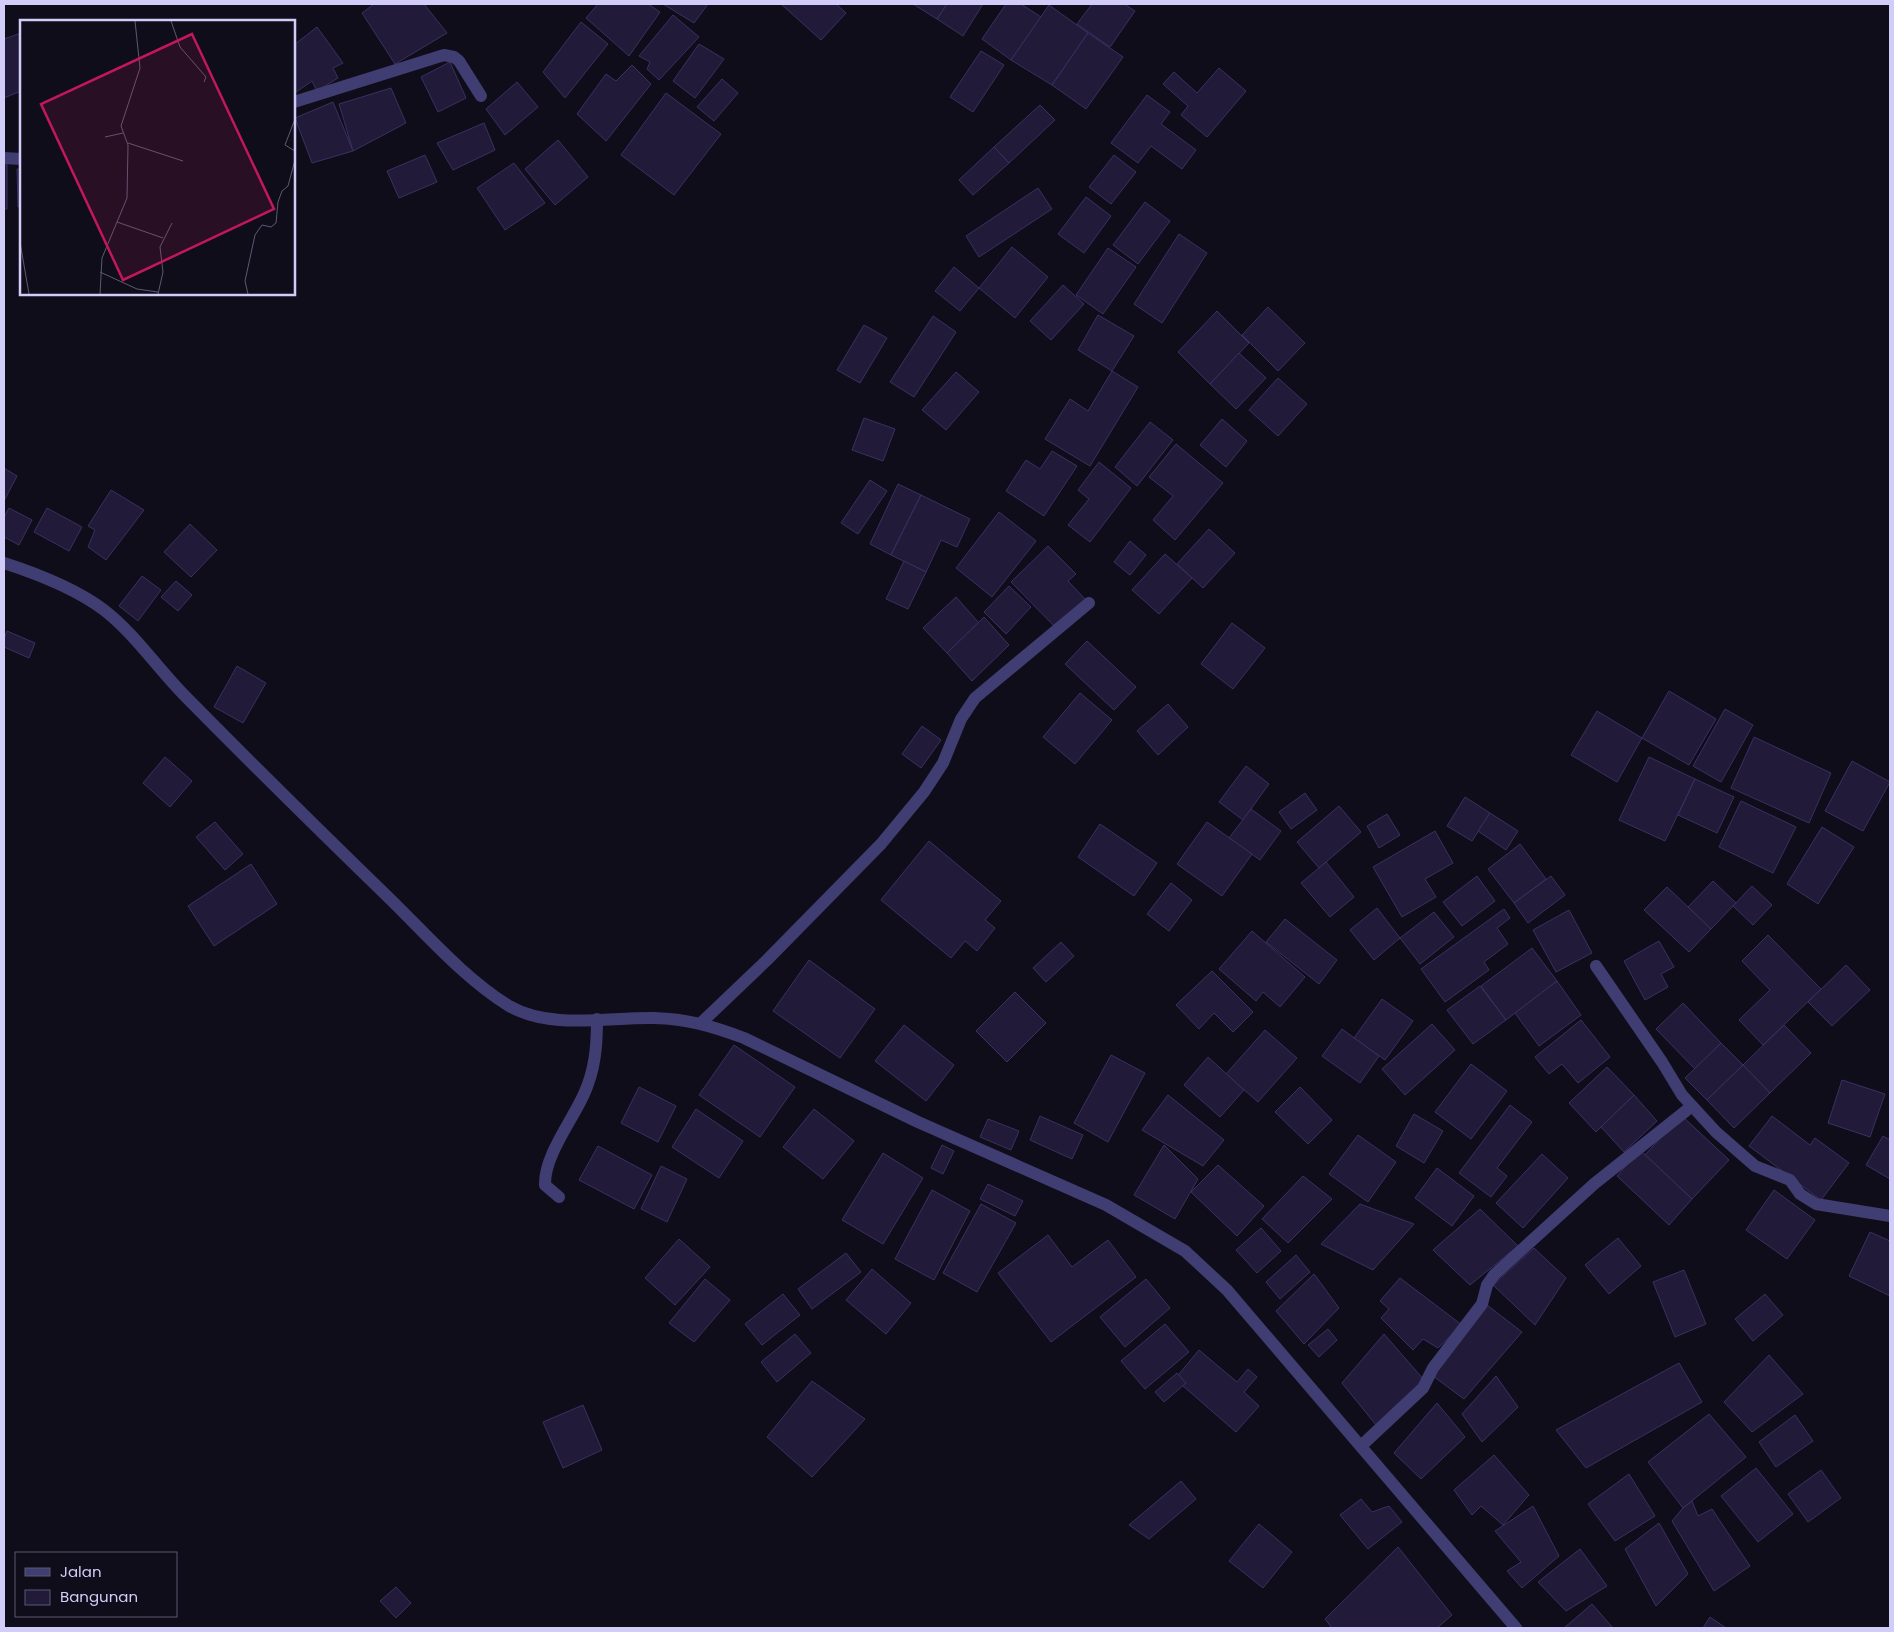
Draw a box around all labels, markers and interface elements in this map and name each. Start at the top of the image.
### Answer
inset map [20,20,295,295]
legend [15,1552,178,1617]
text: Jalan [60,1561,102,1582]
text: Bangunan [60,1586,138,1607]

